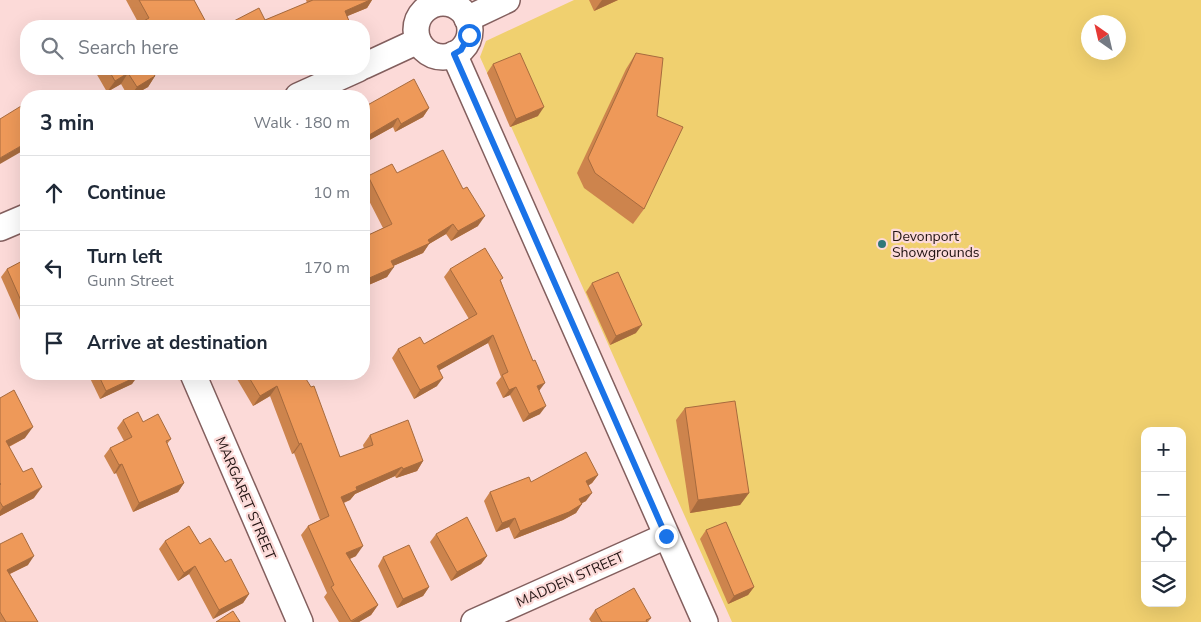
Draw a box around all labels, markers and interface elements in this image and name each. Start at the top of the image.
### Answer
north arrow [1081,15,1126,60]
search box [20,20,370,75]
route start [458,24,481,47]
icon: search [38,34,66,62]
text: Search here [78,35,179,61]
text: 3 min [40,109,94,137]
text: Walk · 180 m [254,112,350,134]
icon: ahead [40,179,68,207]
text: Continue [87,180,166,206]
text: 10 m [313,182,350,204]
place label: Devonport Showgrounds [892,227,980,262]
marker: Devonport Showgrounds [876,238,888,250]
text: Turn left [87,244,162,270]
icon: left [40,254,68,282]
text: 170 m [303,257,350,279]
text: Gunn Street [87,270,174,292]
icon: arrive [40,329,68,357]
text: Arrive at destination [87,330,268,356]
map controls [1141,427,1186,607]
button: + [1141,427,1186,472]
street label: MARGARET STREET [211,434,280,563]
button: − [1141,472,1186,517]
button: locate [1141,517,1186,562]
route end [655,525,678,548]
street label: MADDEN STREET [513,547,627,612]
button: layers [1141,562,1186,607]

